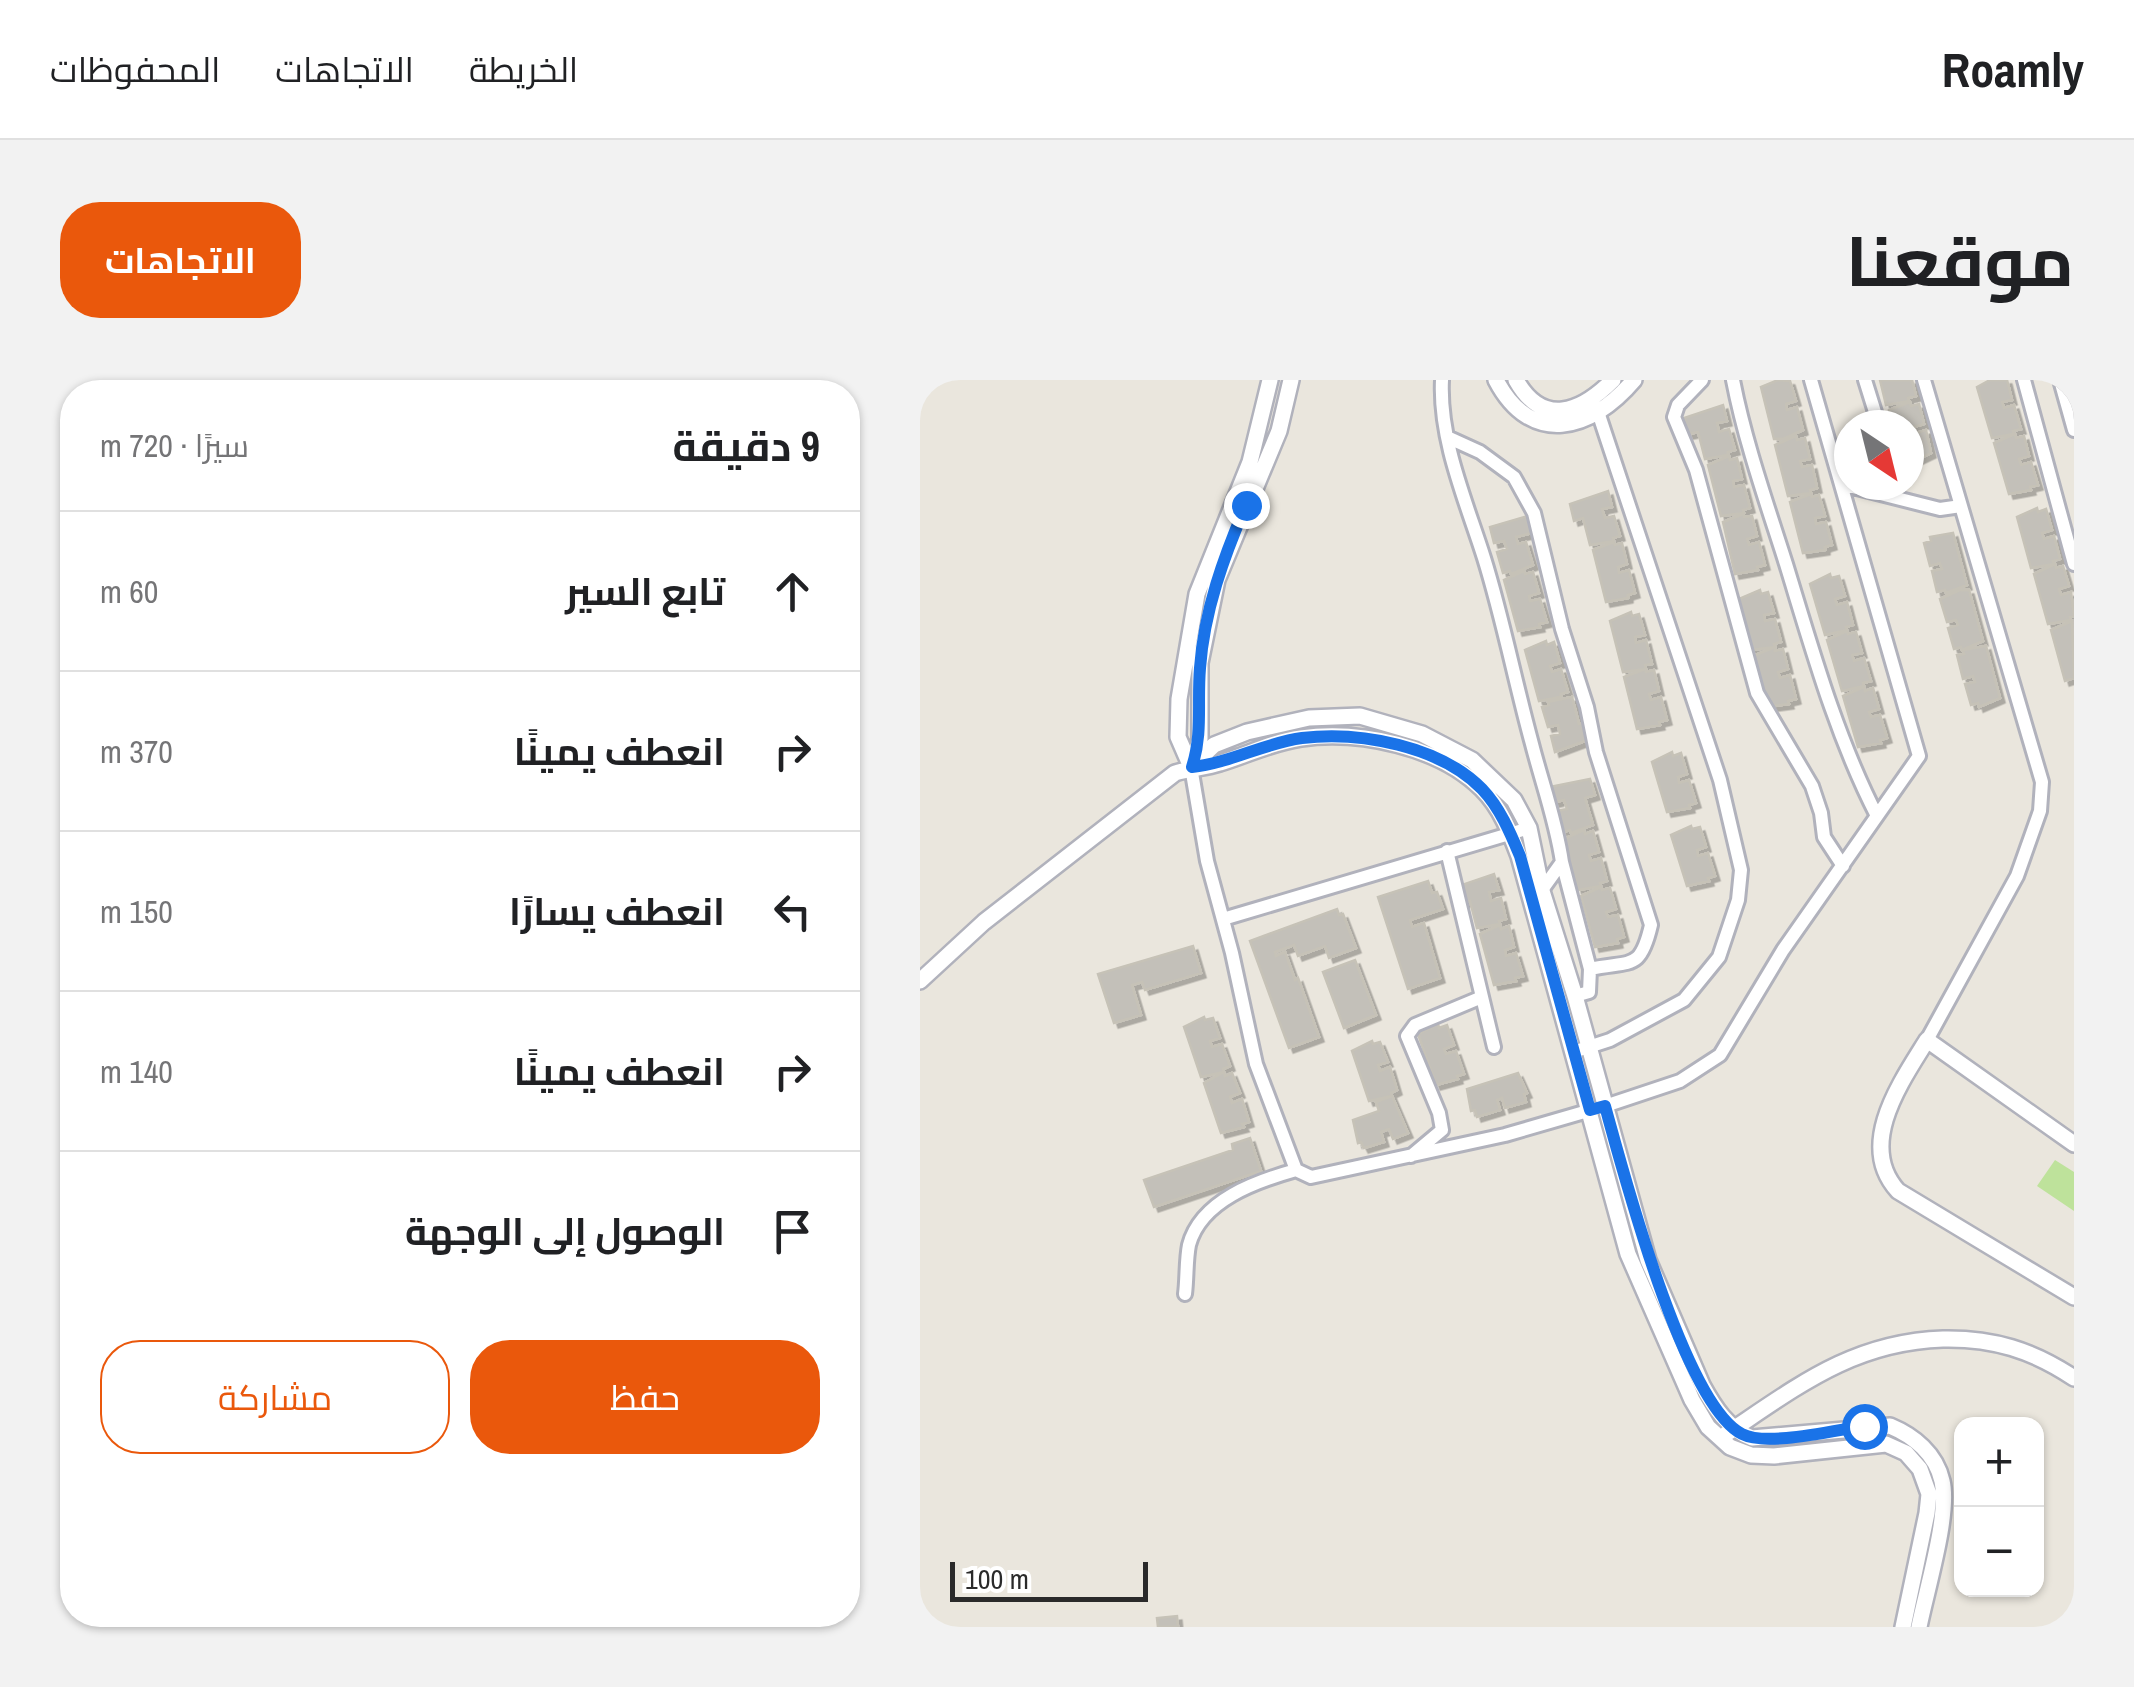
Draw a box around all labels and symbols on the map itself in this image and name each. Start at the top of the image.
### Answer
north arrow [1834,410,1924,500]
route end [1224,483,1270,529]
route start [1842,1404,1888,1450]
scale bar [950,1557,1148,1602]

